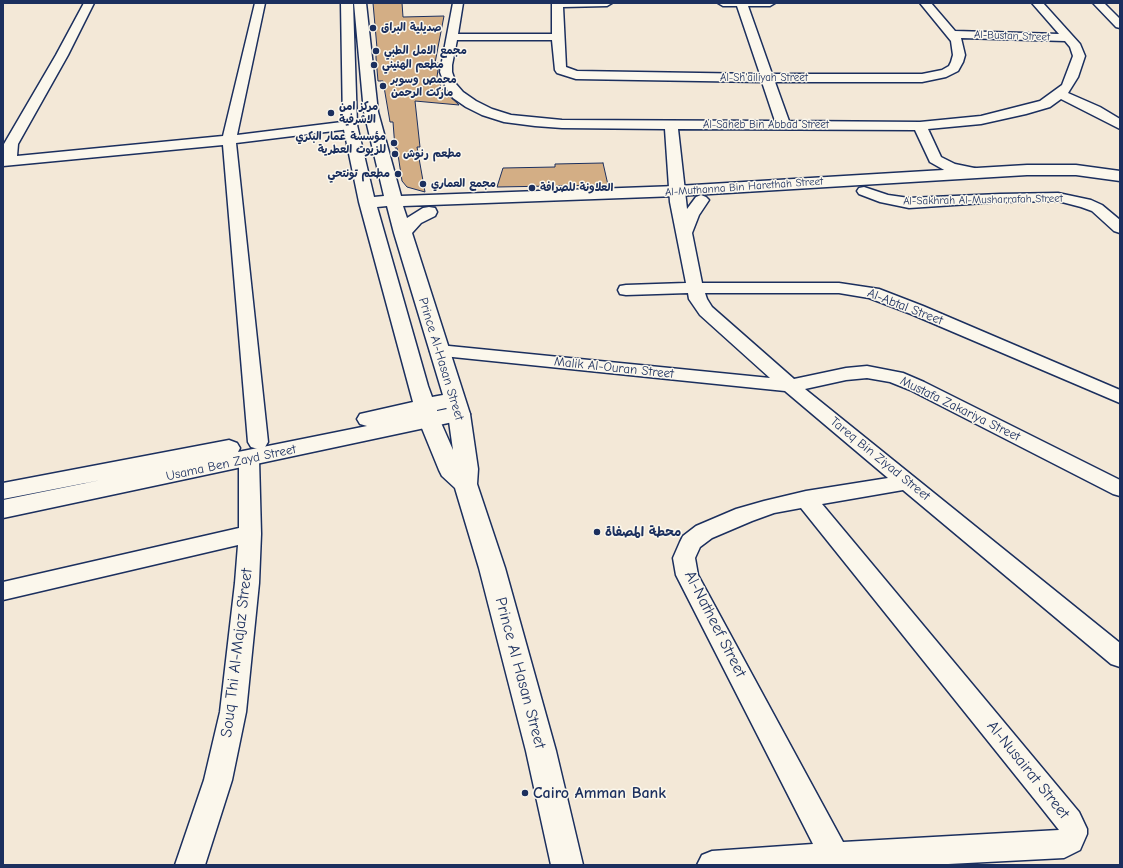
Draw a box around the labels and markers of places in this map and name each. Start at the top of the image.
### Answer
place label: صديلية البراق [381,21,441,35]
marker: صديلية البراق [368,23,378,33]
place label: مجمع الامل الطبي [384,44,467,58]
marker: مجمع الامل الطبي [371,46,381,56]
place label: مطعم الهنيني [382,58,444,72]
marker: مطعم الهنيني [369,60,379,70]
place label: محمص وسوبر ماركت الرحمن [391,73,457,99]
marker: محمص وسوبر ماركت الرحمن [378,81,388,91]
place label: مركز امن الاشرفية [339,100,378,126]
marker: مركز امن الاشرفية [326,108,336,118]
place label: مؤسسة عمار البكري للزيوت العطرية [296,130,386,156]
marker: مؤسسة عمار البكري للزيوت العطرية [389,138,399,148]
place label: مطعم رنوش [403,147,461,161]
marker: مطعم رنوش [390,149,400,159]
place label: مطعم تونتحي [328,167,390,181]
marker: مطعم تونتحي [393,169,403,179]
place label: مجمع العماري [431,177,496,191]
marker: مجمع العماري [418,179,428,189]
place label: العلاونة للصرافة [540,181,613,195]
marker: العلاونة للصرافة [527,183,537,193]
place label: محطة المصفاة [605,524,681,540]
marker: محطة المصفاة [592,527,602,537]
place label: Cairo Amman Bank [533,783,666,803]
marker: Cairo Amman Bank [520,788,530,798]

